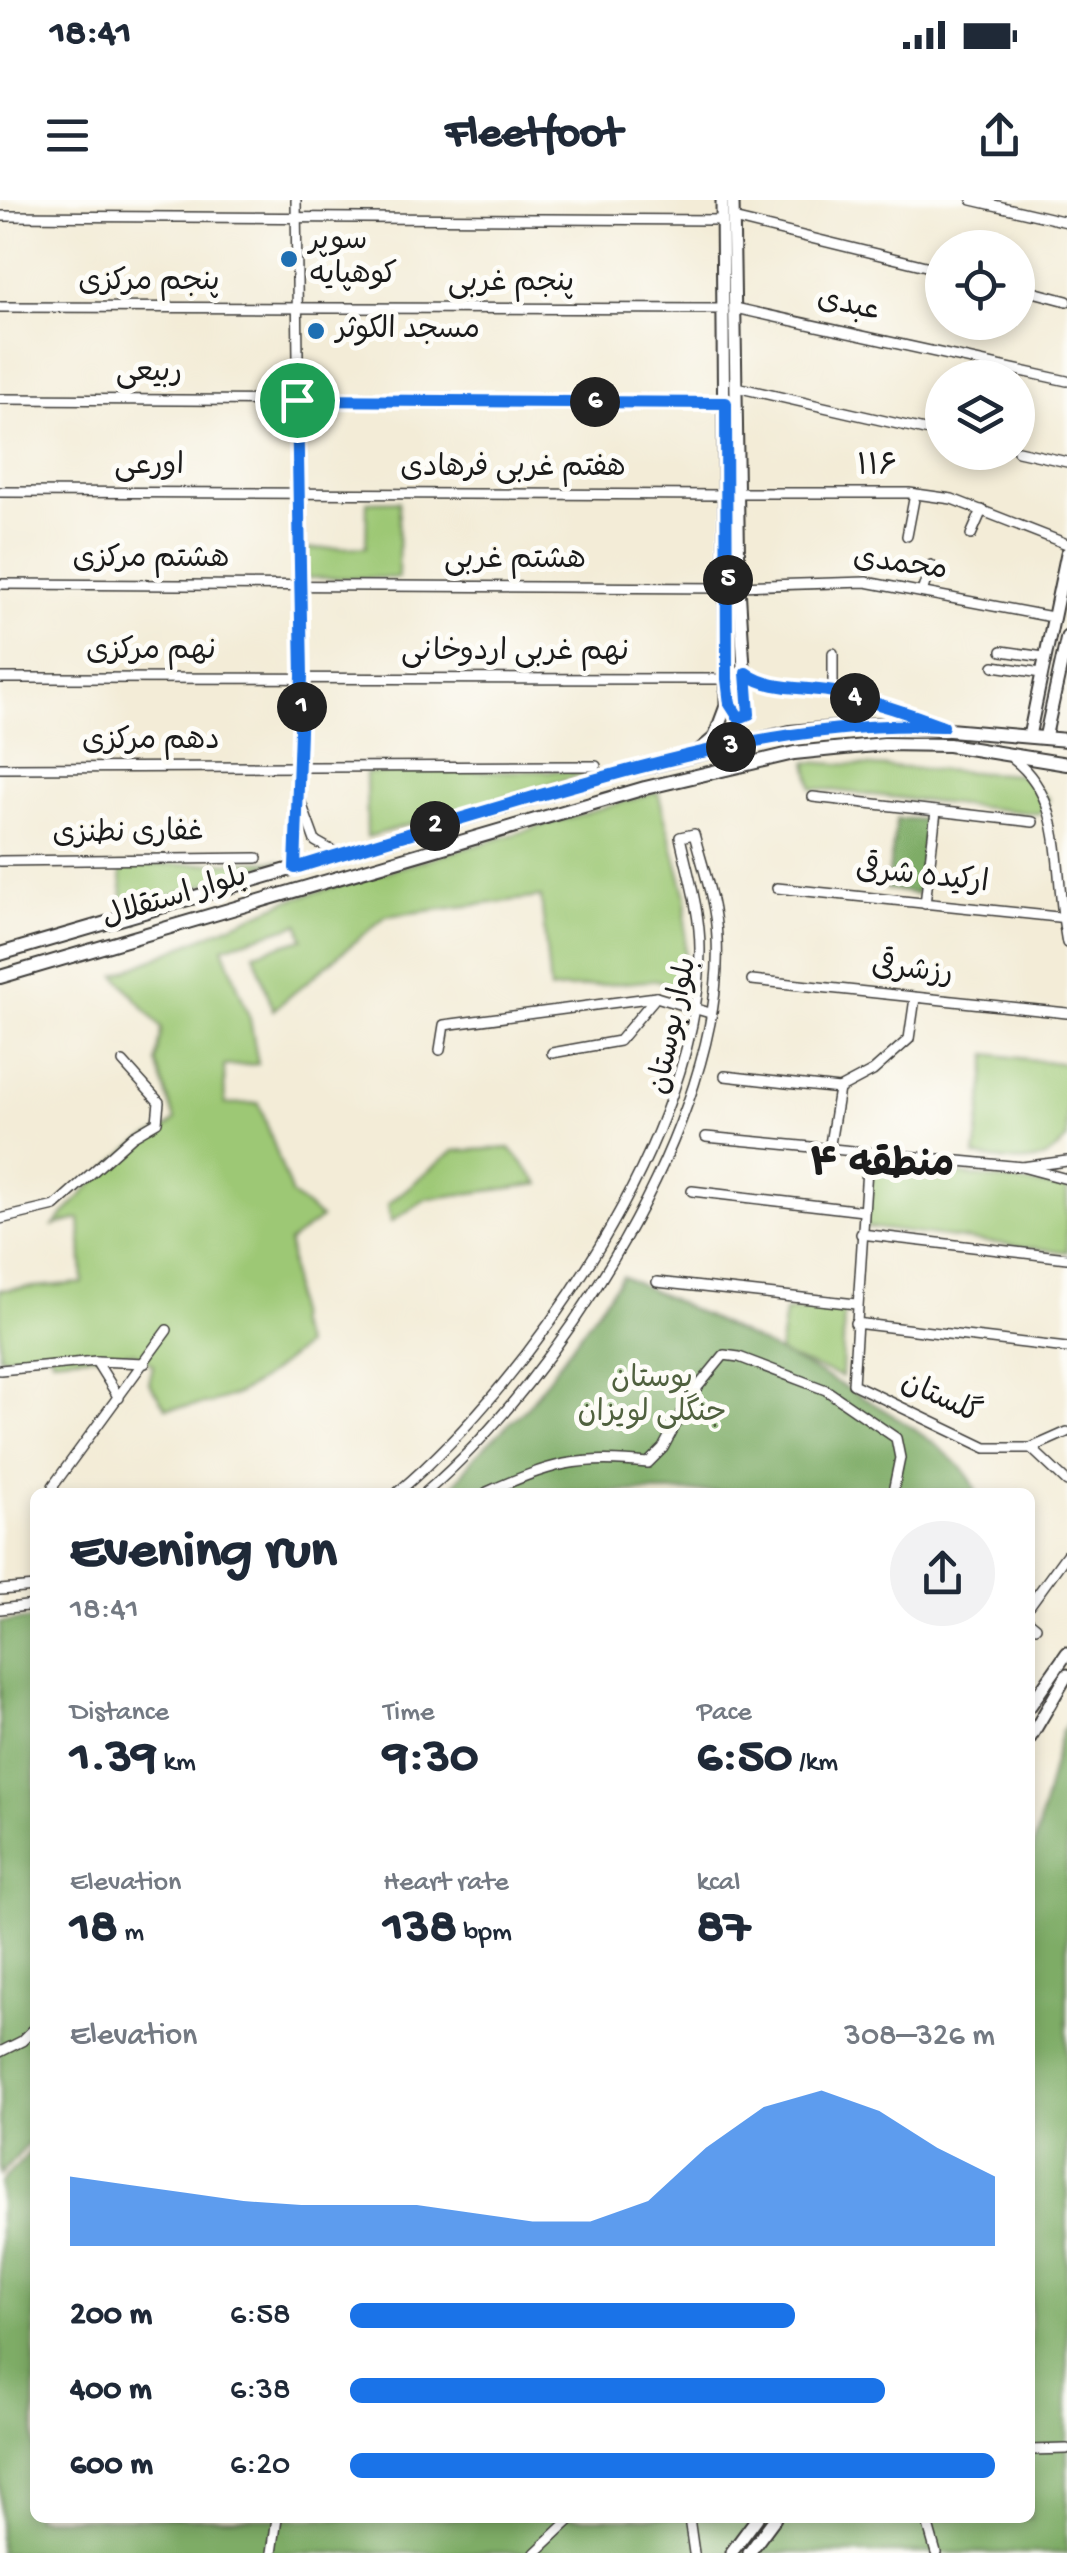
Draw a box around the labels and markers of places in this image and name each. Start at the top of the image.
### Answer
place label: سوپر کوهپایه [306,225,397,294]
marker: سوپر کوهپایه [278,248,300,270]
place label: مسجد الکوثر [333,314,480,349]
marker: مسجد الکوثر [305,320,327,342]
pin [255,358,340,443]
pin: 6 [570,377,620,427]
pin: 5 [703,555,753,605]
pin: 4 [830,673,880,723]
pin: 1 [277,682,327,732]
pin: 3 [706,722,756,772]
pin: 2 [410,801,460,851]

